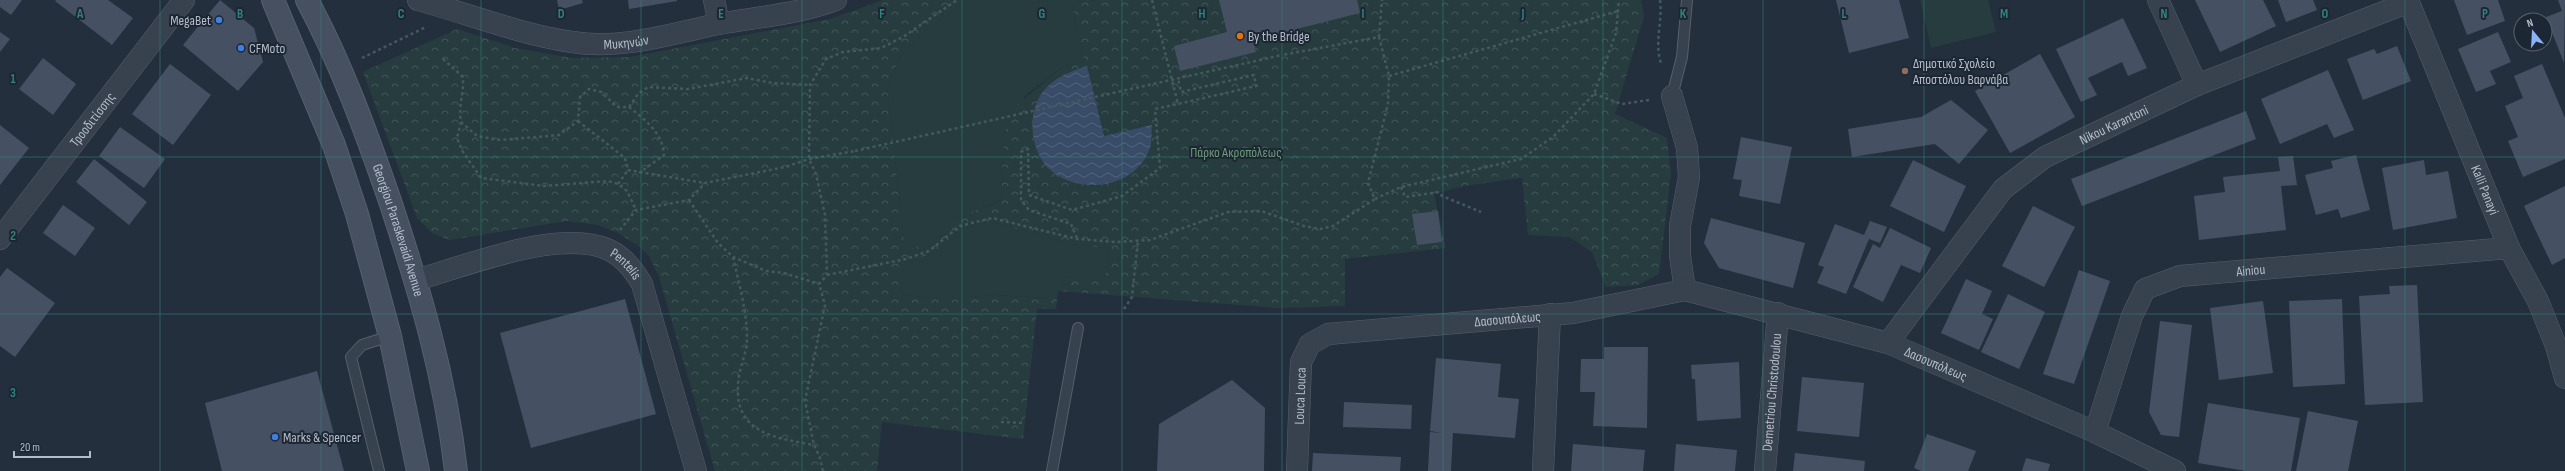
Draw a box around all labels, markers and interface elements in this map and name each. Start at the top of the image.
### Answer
text: A [76,6,84,22]
text: B [237,6,243,22]
text: C [398,6,405,22]
text: D [558,6,565,22]
text: E [718,6,724,22]
text: F [879,6,885,22]
text: G [1039,6,1046,22]
text: H [1199,6,1206,22]
text: I [1362,6,1365,22]
text: J [1521,6,1525,22]
text: K [1680,6,1687,22]
text: L [1841,6,1847,22]
text: M [2000,6,2008,22]
text: N [2161,6,2168,22]
text: O [2322,6,2329,22]
text: P [2482,6,2488,22]
place label: MegaBet [170,12,211,29]
north arrow [2513,12,2553,52]
marker: MegaBet [214,15,224,25]
text: N [2525,16,2535,30]
place label: By the Bridge [1248,28,1310,45]
street label: Μυκηνών [603,31,650,53]
marker: By the Bridge [1235,31,1245,41]
place label: CFMoto [249,40,286,57]
marker: CFMoto [236,43,246,53]
place label: Δημοτικό Σχολείο Αποστόλου Βαρνάβα [1912,55,2008,88]
marker: Δημοτικό Σχολείο Αποστόλου Βαρνάβα [1900,66,1910,76]
text: 1 [10,71,16,87]
street label: Τροοδιτίσσης [66,89,118,150]
street label: Nikou Karantoni [2076,101,2151,148]
park label: Πάρκο Ακροπόλεως [1190,144,1282,161]
street label: Georgiou Paraskevaidi Avenue [369,161,428,298]
street label: Kalli Panayi [2468,162,2503,217]
text: 2 [10,228,16,244]
street label: Pentelis [607,244,646,283]
street label: Ainiou [2235,260,2266,280]
street label: Δασουπόλεως [1474,307,1541,330]
street label: Demetriou Christodoulou [1758,333,1785,452]
street label: Δασουπόλεως [1902,343,1970,385]
street label: Louca Louca [1290,367,1309,425]
text: 3 [10,385,16,401]
place label: Marks & Spencer [283,429,361,446]
marker: Marks & Spencer [270,432,280,442]
scale bar [14,433,90,459]
text: 20 m [20,440,40,455]

